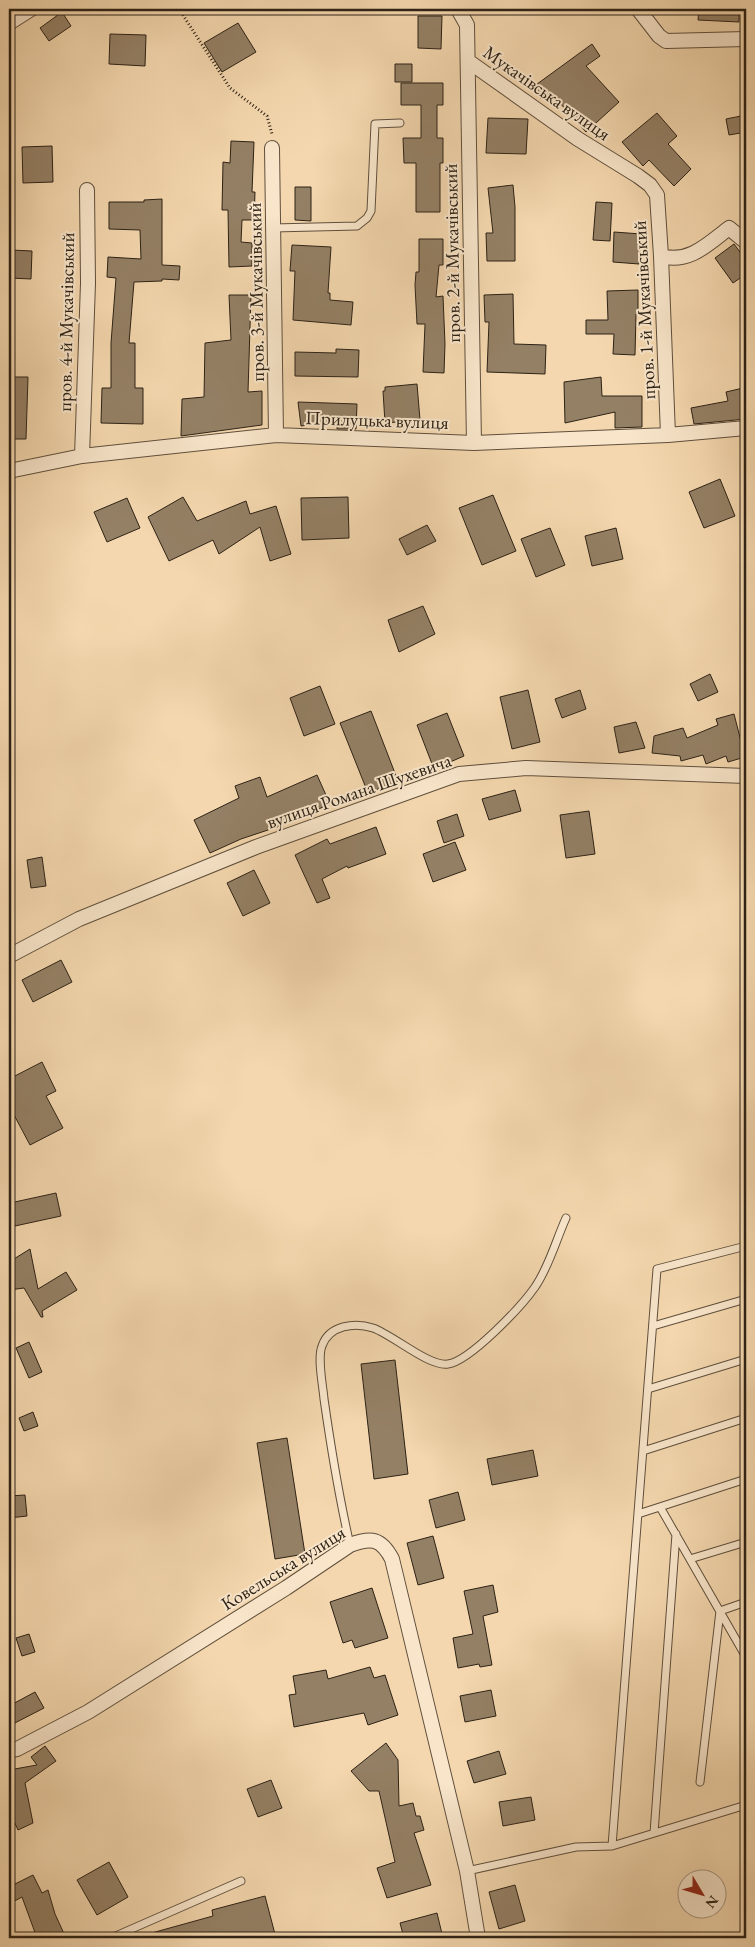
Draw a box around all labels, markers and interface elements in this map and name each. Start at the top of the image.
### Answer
street label: Мукачівська вулиця [478,40,616,147]
street label: пров. 2-й Мукачівський [438,163,466,343]
street label: пров. 3-й Мукачівський [242,202,270,382]
street label: пров. 1-й Мукачівський [627,220,661,400]
street label: пров. 4-й Мукачівський [52,232,80,412]
street label: Прилуцька вулиця [305,405,450,435]
street label: вулиця Романа Шухевича [263,748,455,834]
street label: Ковельська вулиця [216,1520,350,1616]
north arrow [678,1870,728,1920]
text: N [701,1892,723,1913]

